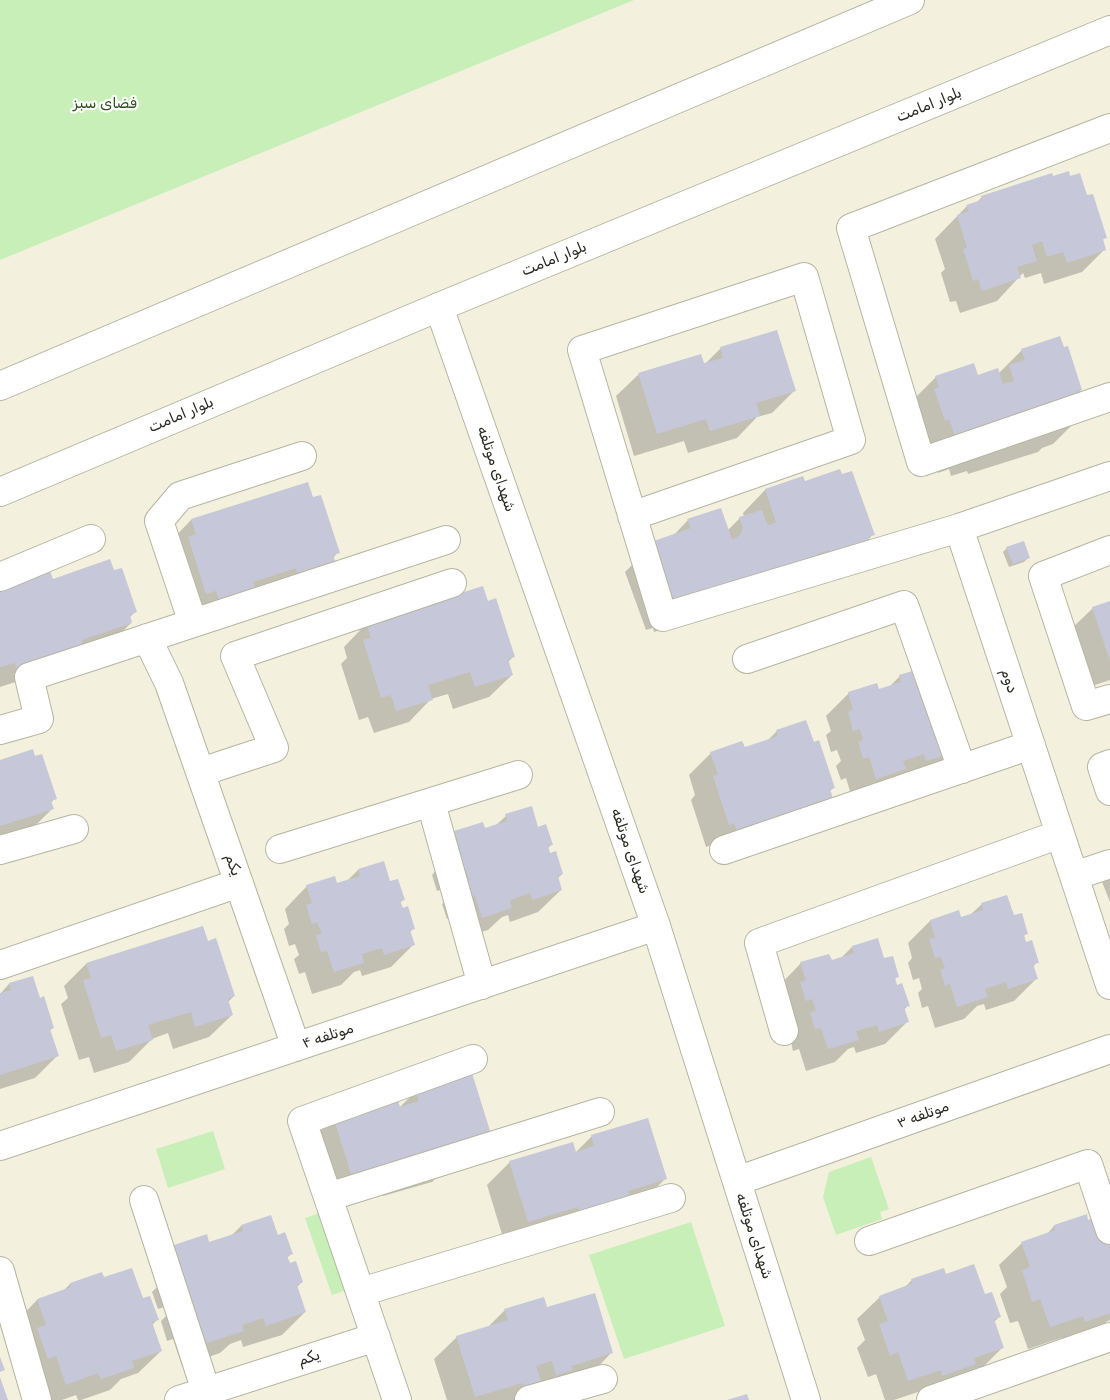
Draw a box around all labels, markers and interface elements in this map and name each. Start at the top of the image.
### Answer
street label: بلوار امامت [894,84,964,126]
park label: فضای سبز [73,95,137,113]
street label: بلوار امامت [519,238,589,280]
street label: بلوار امامت [146,393,216,437]
street label: شهدای موتلفه [473,424,519,514]
street label: دوم [997,667,1021,695]
street label: شهدای موتلفه [607,806,653,896]
street label: یکم [221,852,245,878]
street label: موتلفه ۴ [300,1019,356,1053]
street label: موتلفه ۳ [895,1097,951,1133]
street label: شهدای موتلفه [732,1191,776,1281]
street label: یکم [296,1346,322,1370]

